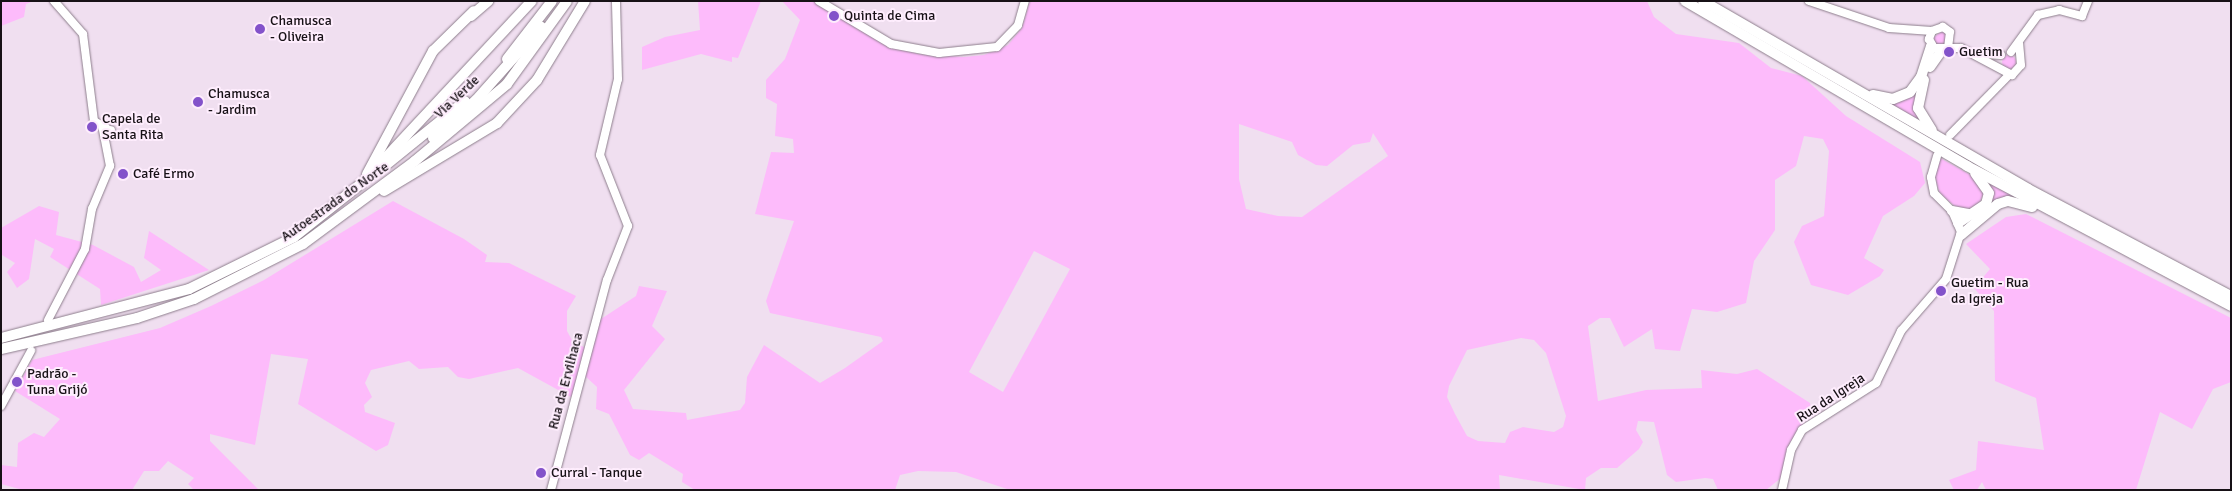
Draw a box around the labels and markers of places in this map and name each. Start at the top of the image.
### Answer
place label: Quinta de Cima [844,8,935,24]
marker: Quinta de Cima [828,10,840,22]
place label: Chamusca - Oliveira [270,13,332,46]
marker: Chamusca - Oliveira [254,23,266,35]
place label: Guetim [1959,44,2003,60]
marker: Guetim [1943,46,1955,58]
place label: Chamusca - Jardim [208,86,270,118]
marker: Chamusca - Jardim [192,96,204,108]
place label: Capela de Santa Rita [102,111,164,144]
marker: Capela de Santa Rita [86,121,98,133]
place label: Café Ermo [133,166,195,182]
marker: Café Ermo [117,168,129,180]
place label: Guetim - Rua da Igreja [1951,275,2029,308]
marker: Guetim - Rua da Igreja [1935,285,1947,297]
place label: Padrão - Tuna Grijó [27,366,88,398]
marker: Padrão - Tuna Grijó [11,376,23,388]
place label: Curral - Tanque [551,465,642,481]
marker: Curral - Tanque [535,467,547,479]

